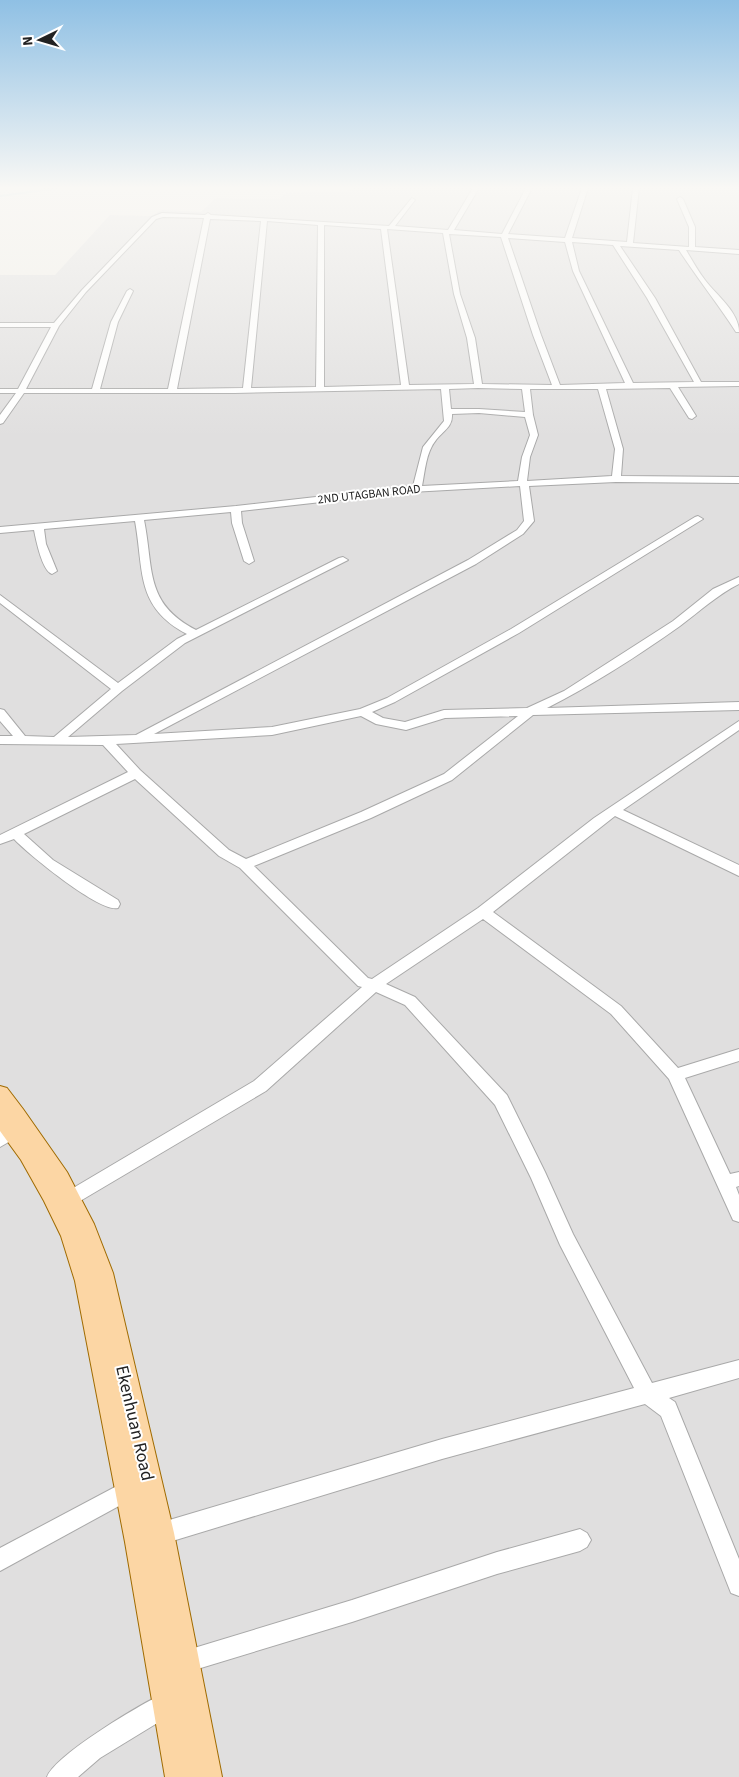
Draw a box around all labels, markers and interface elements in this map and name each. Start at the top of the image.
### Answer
north arrow [15,15,65,65]
text: N [18,36,38,47]
street label: 2ND UTAGBAN ROAD [317,481,421,508]
street label: Ekenhuan Road [109,1363,160,1483]

